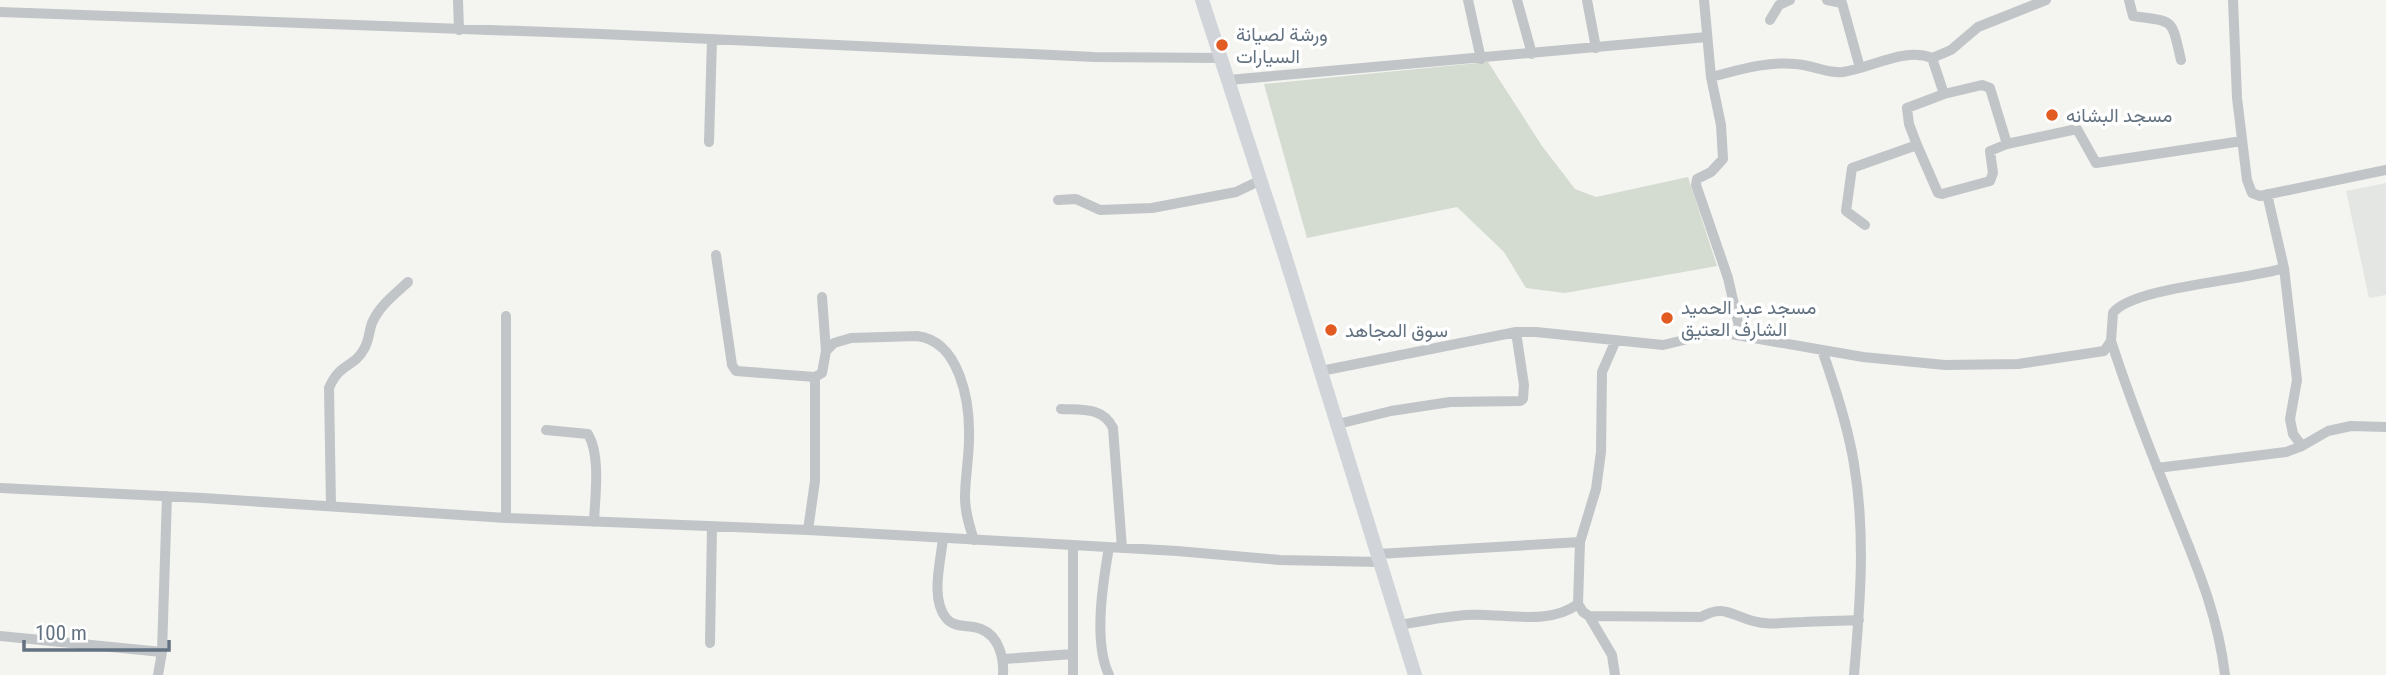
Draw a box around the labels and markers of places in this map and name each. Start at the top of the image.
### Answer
place label: ورشة لصيانة السيارات [1236,23,1328,68]
marker: ورشة لصيانة السيارات [1214,37,1230,53]
place label: مسجد البشانه [2066,104,2172,127]
marker: مسجد البشانه [2044,107,2060,123]
place label: مسجد عبد الحميد الشارف العتيق [1681,296,1816,341]
marker: مسجد عبد الحميد الشارف العتيق [1659,310,1675,326]
place label: سوق المجاهد [1345,319,1448,342]
marker: سوق المجاهد [1323,322,1339,338]

